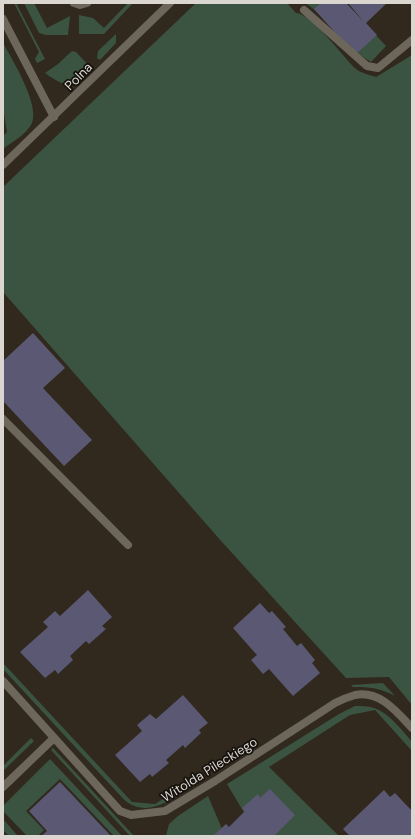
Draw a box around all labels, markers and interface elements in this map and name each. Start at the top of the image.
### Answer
street label: Polna [61,59,96,94]
street label: Witolda Pileckiego [158,733,261,806]

